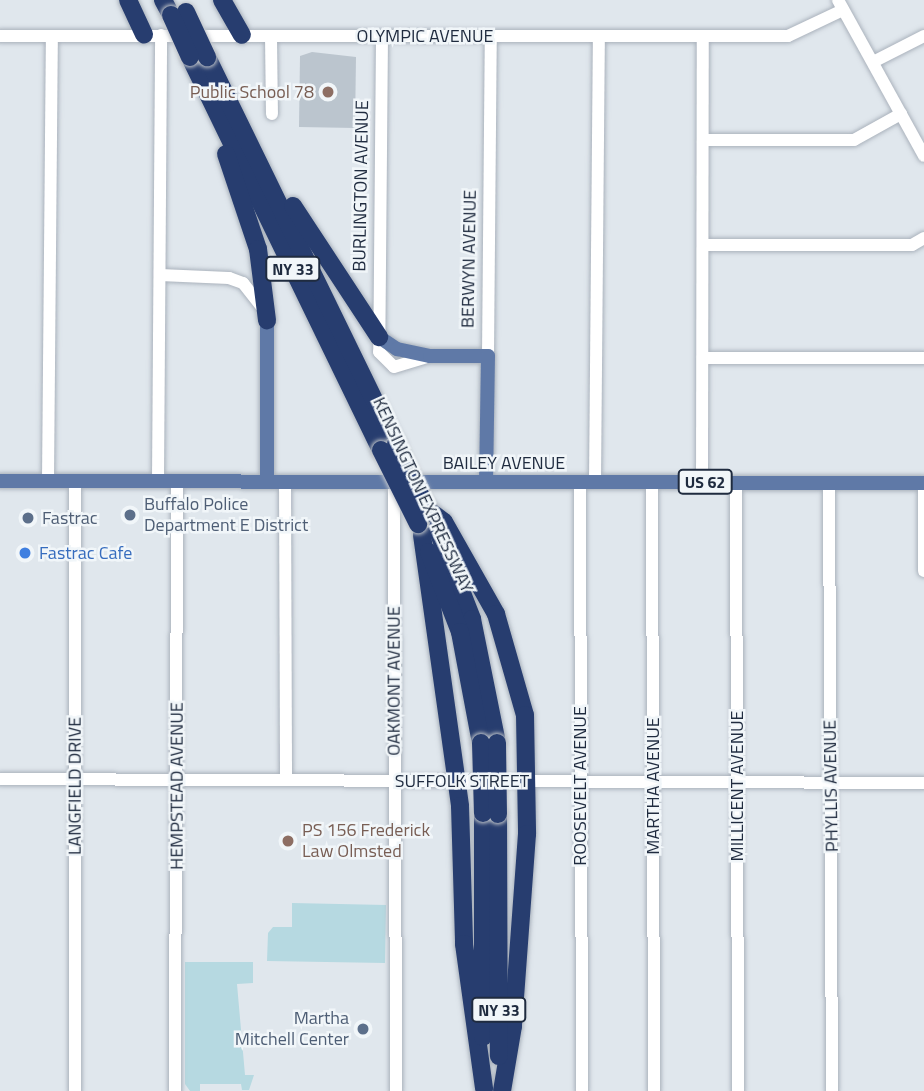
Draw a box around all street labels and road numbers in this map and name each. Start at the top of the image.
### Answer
street label: OLYMPIC AVENUE [357,25,493,47]
street label: BURLINGTON AVENUE [349,100,373,272]
street label: BERWYN AVENUE [457,190,481,328]
road number: NY 33 [265,256,321,282]
street label: KENSINGTON EXPRESSWAY [368,394,478,596]
street label: BAILEY AVENUE [443,452,565,474]
road number: US 62 [677,470,733,495]
street label: OAKMONT AVENUE [383,606,405,756]
street label: HEMPSTEAD AVENUE [166,702,188,870]
street label: ROOSEVELT AVENUE [569,706,591,866]
street label: MILLICENT AVENUE [726,711,748,861]
street label: LANGFIELD DRIVE [64,717,86,855]
street label: MARTHA AVENUE [642,717,664,855]
street label: PHYLLIS AVENUE [819,720,843,852]
street label: SUFFOLK STREET [395,770,529,792]
road number: NY 33 [471,998,527,1022]

